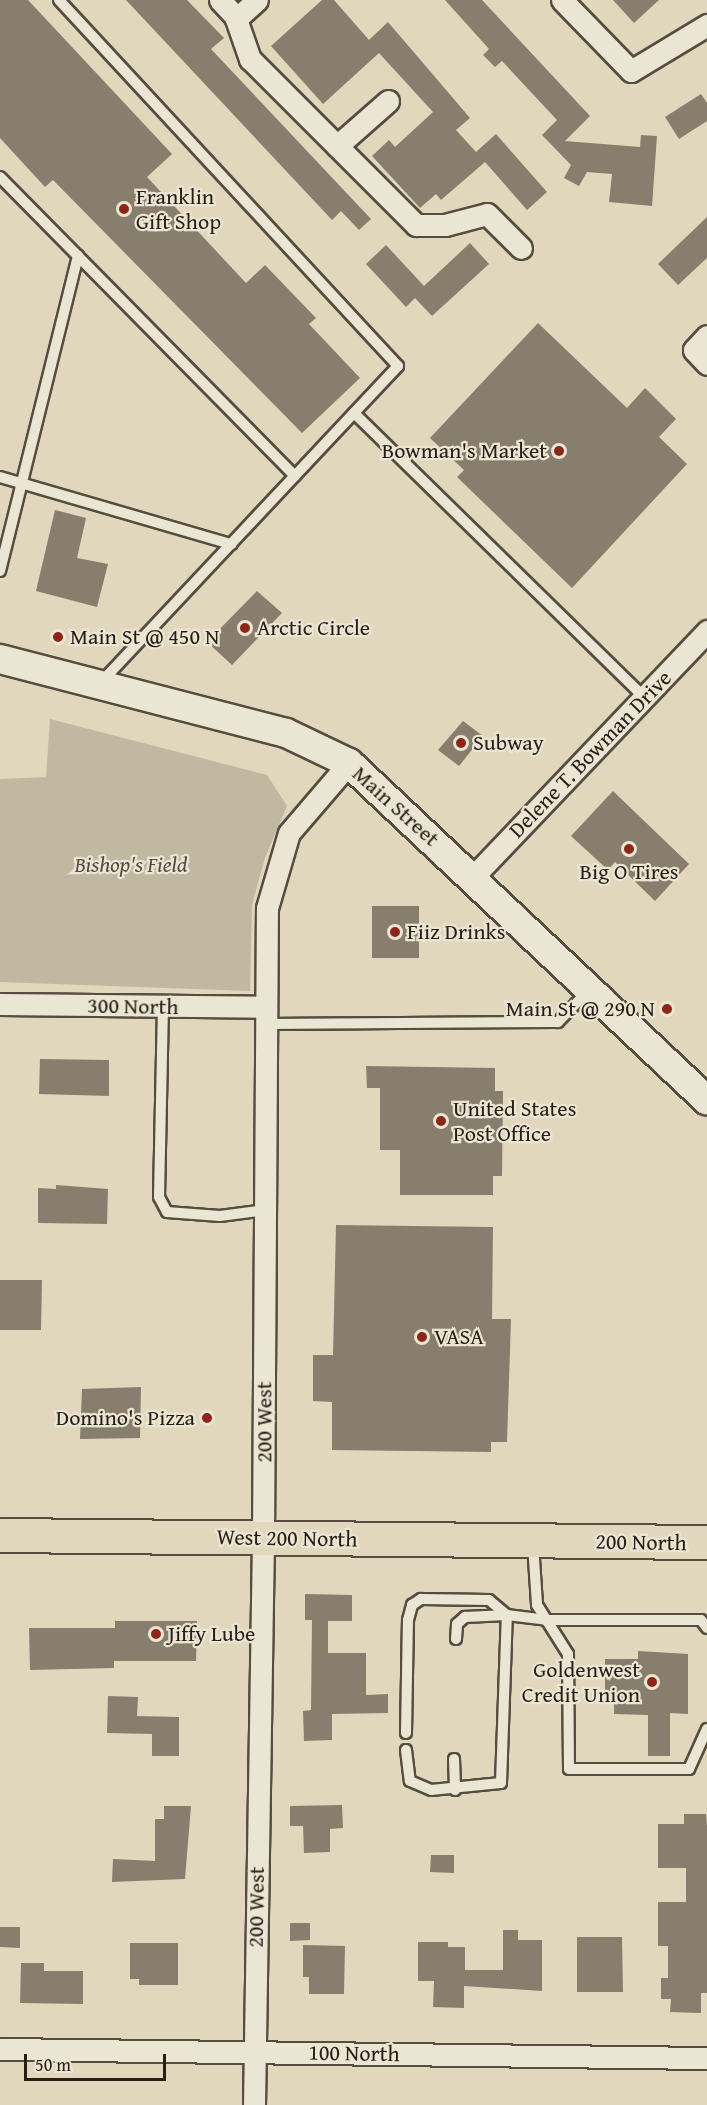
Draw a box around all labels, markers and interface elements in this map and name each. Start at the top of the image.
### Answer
place label: Franklin Gift Shop [136,183,221,234]
marker: Franklin Gift Shop [117,202,131,216]
place label: Bowman's Market [382,438,547,464]
marker: Bowman's Market [552,444,566,458]
place label: Arctic Circle [257,615,370,641]
marker: Arctic Circle [238,621,252,635]
place label: Main St @ 450 N [70,624,219,650]
marker: Main St @ 450 N [51,630,65,644]
street label: Delene T. Bowman Drive [503,665,677,843]
place label: Subway [473,730,544,756]
marker: Subway [454,736,468,750]
street label: Main Street [347,760,445,852]
marker: Big O Tires [622,842,636,856]
park label: Bishop's Field [74,852,188,878]
place label: Big O Tires [580,859,678,885]
place label: Fiiz Drinks [407,919,505,945]
marker: Fiiz Drinks [388,925,402,939]
street label: 300 North [87,992,179,1020]
place label: Main St @ 290 N [506,996,655,1022]
marker: Main St @ 290 N [660,1002,674,1016]
place label: United States Post Office [453,1095,576,1146]
marker: United States Post Office [434,1114,448,1128]
place label: VASA [434,1324,484,1350]
marker: VASA [415,1330,429,1344]
street label: 200 West [251,1381,277,1463]
place label: Domino's Pizza [56,1405,195,1431]
marker: Domino's Pizza [200,1411,214,1425]
street label: West 200 North [216,1524,358,1552]
street label: 200 North [595,1528,687,1556]
place label: Jiffy Lube [168,1621,255,1647]
marker: Jiffy Lube [149,1627,163,1641]
place label: Goldenwest Credit Union [522,1656,640,1708]
marker: Goldenwest Credit Union [645,1675,659,1689]
street label: 200 West [242,1866,270,1948]
street label: 100 North [308,2039,400,2067]
scale bar [27,2042,170,2080]
text: 50 m [35,2051,71,2078]

